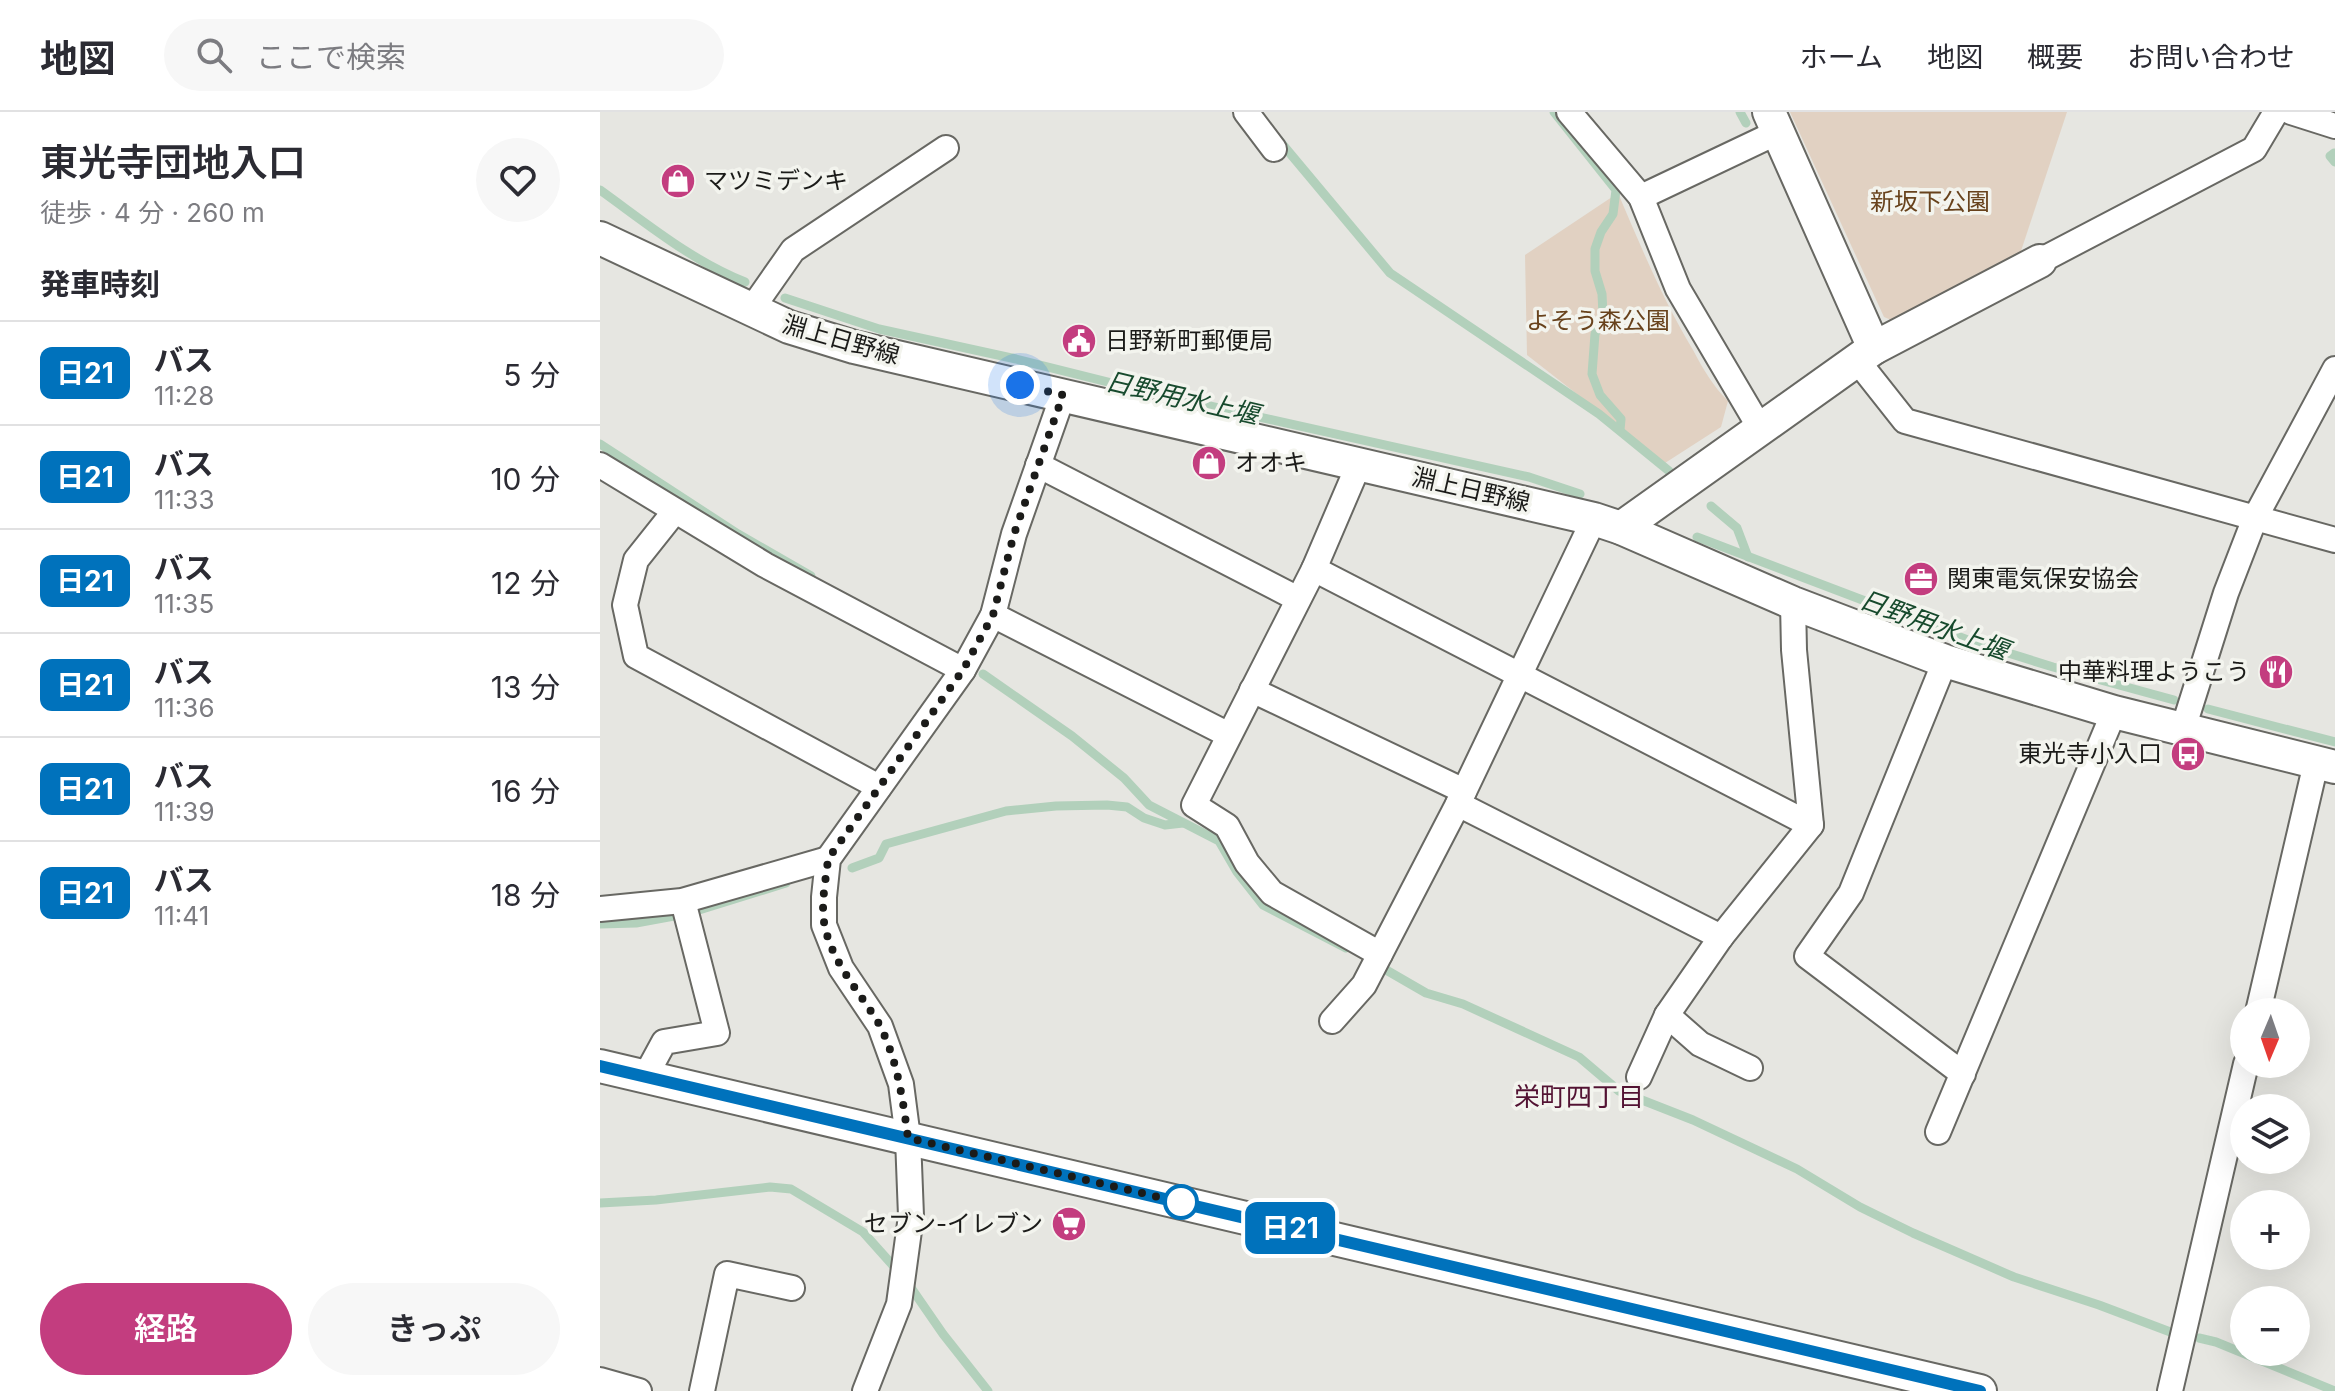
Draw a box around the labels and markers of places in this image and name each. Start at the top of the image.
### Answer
shop icon: マツミデンキ [659,162,697,200]
place label: マツミデンキ [704,166,848,195]
public building icon: 日野新町郵便局 [1060,322,1098,360]
place label: 日野新町郵便局 [1105,326,1273,355]
shop icon: オオキ [1190,444,1228,482]
place label: オオキ [1235,448,1307,477]
office icon: 関東電気保安協会 [1902,560,1940,598]
place label: 関東電気保安協会 [1947,564,2139,593]
restaurant icon: 中華料理ようこう [2257,653,2295,691]
place label: 中華料理ようこう [2058,657,2250,686]
bus stop icon: 東光寺小入口 [2169,735,2207,773]
place label: 東光寺小入口 [2018,739,2162,768]
unlabelled marker [1164,1185,1198,1219]
supermarket icon: セブン-イレブン [1050,1205,1088,1243]
place label: セブン-イレブン [864,1209,1043,1238]

